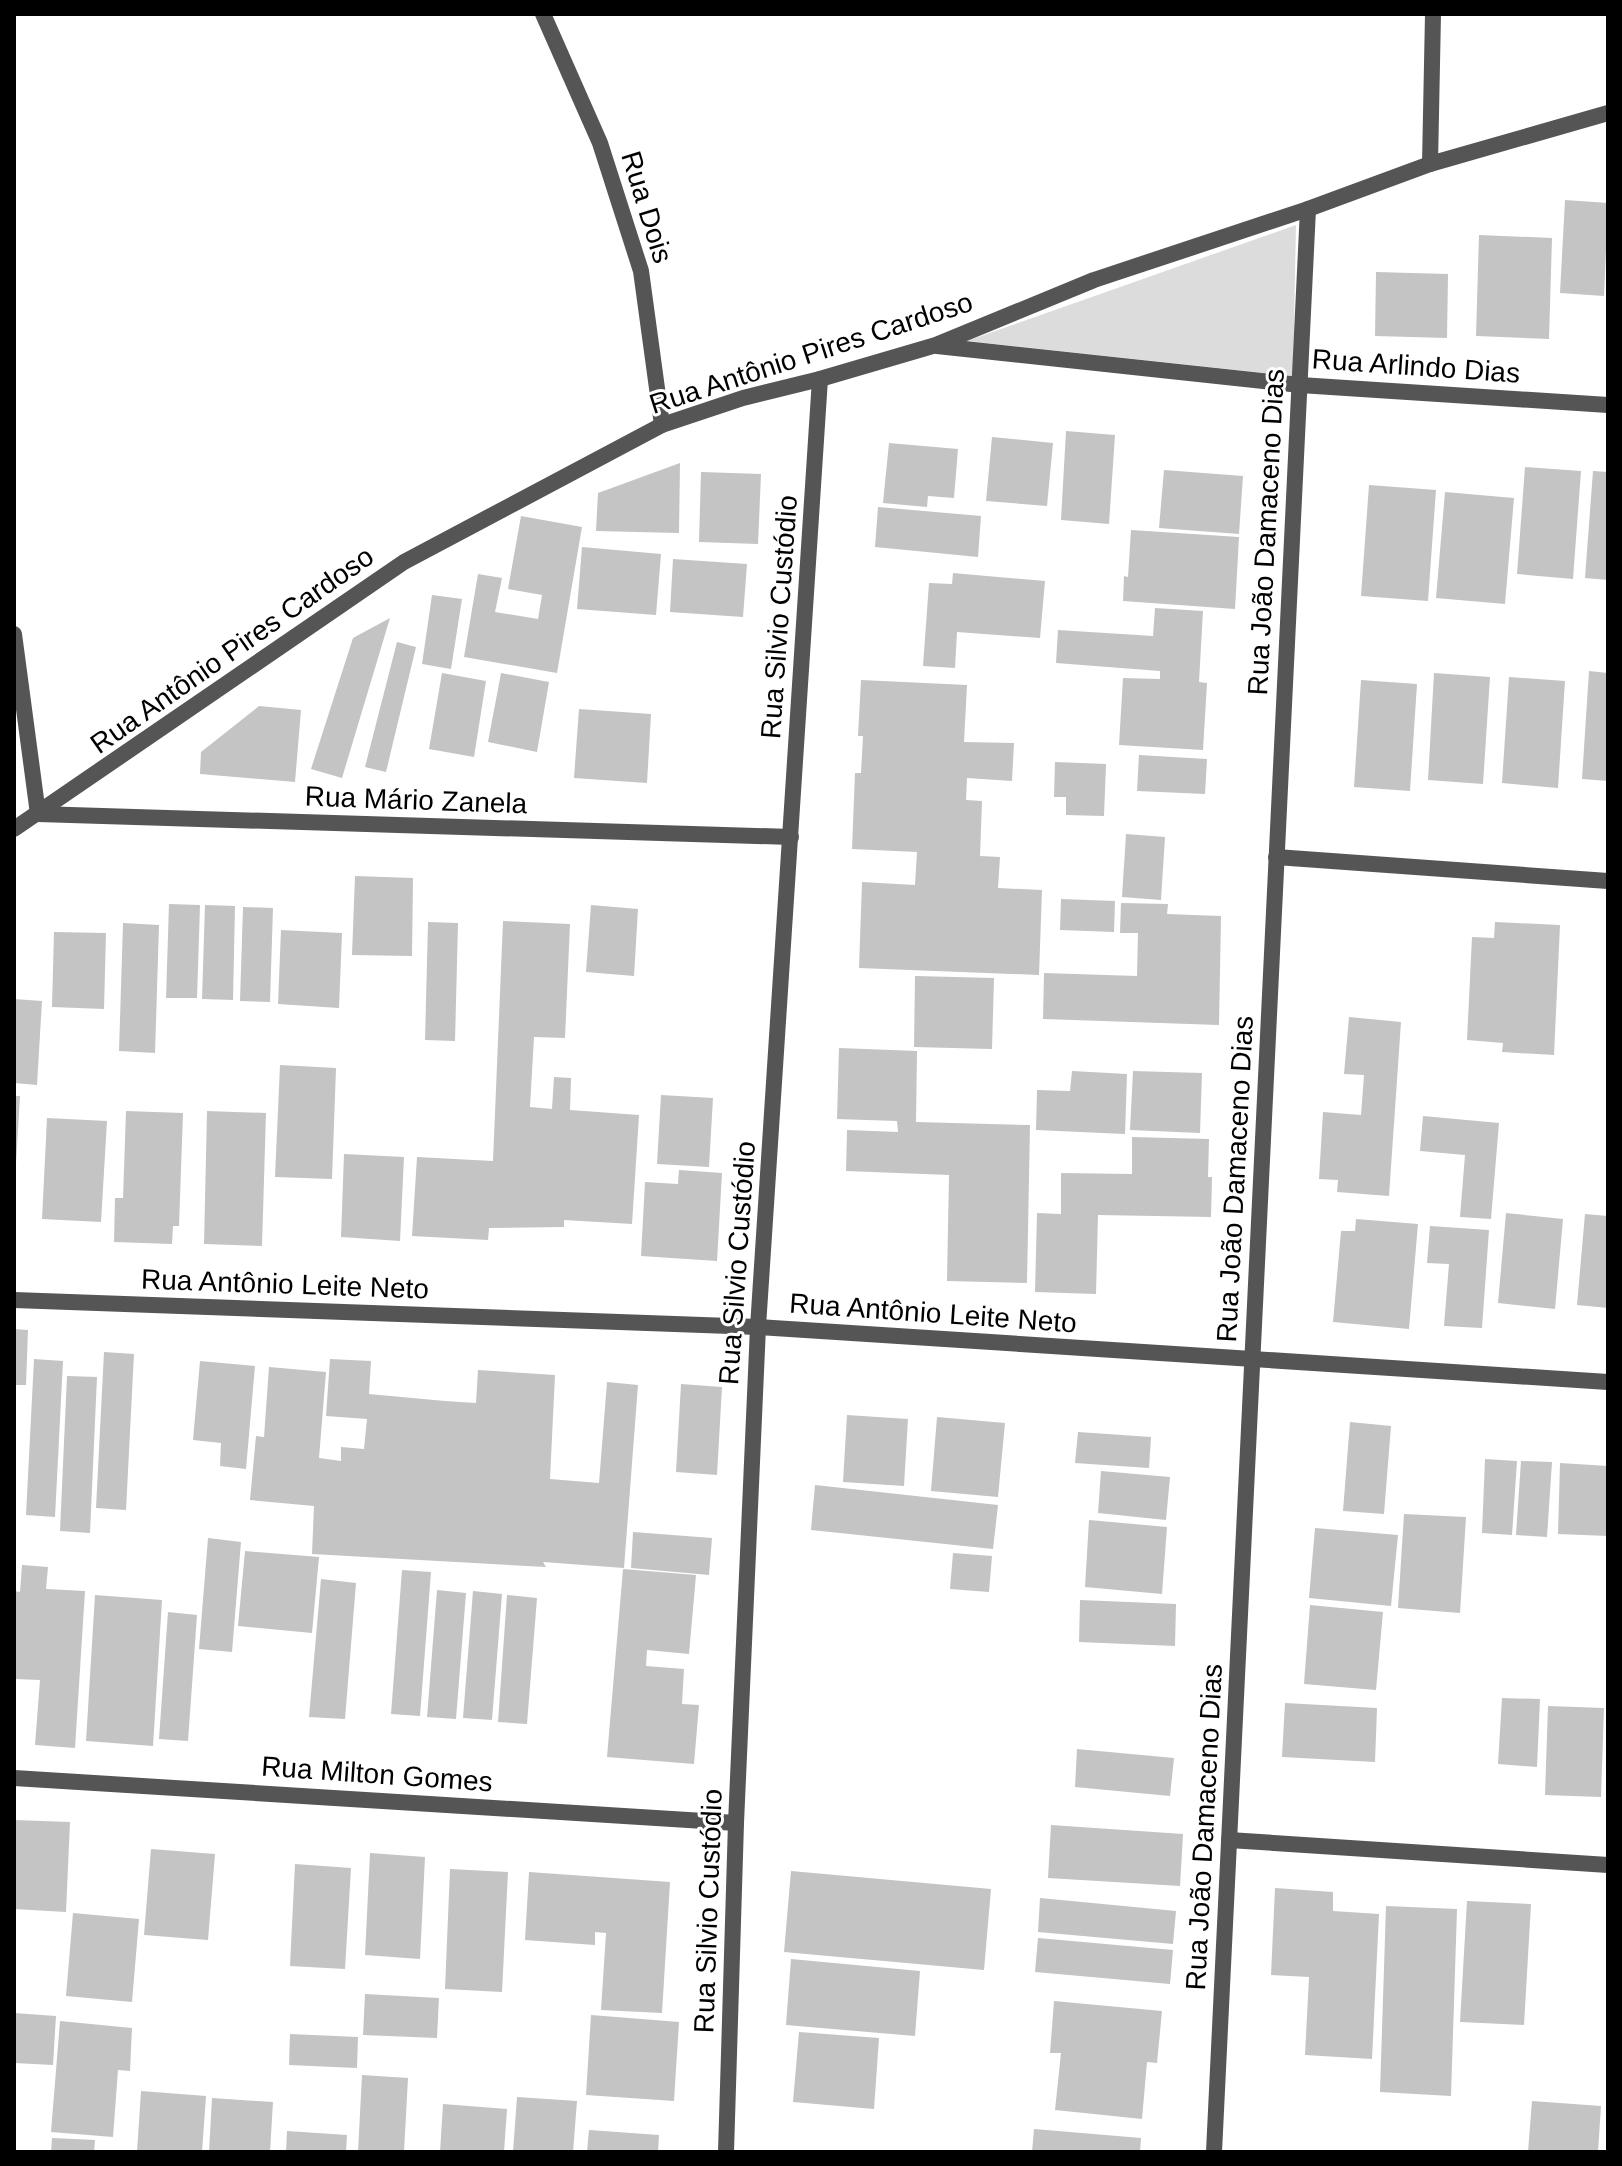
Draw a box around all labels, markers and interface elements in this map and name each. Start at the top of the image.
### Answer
street label: Rua Dois [615,147,679,267]
street label: Rua Antônio Pires Cardoso [646,286,976,420]
street label: Rua Arlindo Dias [1311,343,1521,389]
street label: Rua João Damaceno Dias [1242,368,1290,696]
street label: Rua Silvio Custódio [755,494,803,740]
street label: Rua Antônio Pires Cardoso [85,540,379,760]
street label: Rua Mário Zanela [304,781,528,819]
street label: Rua João Damaceno Dias [1211,1015,1259,1343]
street label: Rua Silvio Custódio [713,1140,761,1386]
street label: Rua Antônio Leite Neto [141,1263,429,1305]
street label: Rua Antônio Leite Neto [788,1287,1078,1339]
street label: Rua João Damaceno Dias [1180,1663,1228,1991]
street label: Rua Milton Gomes [260,1750,494,1798]
street label: Rua Silvio Custódio [688,1788,728,2034]

